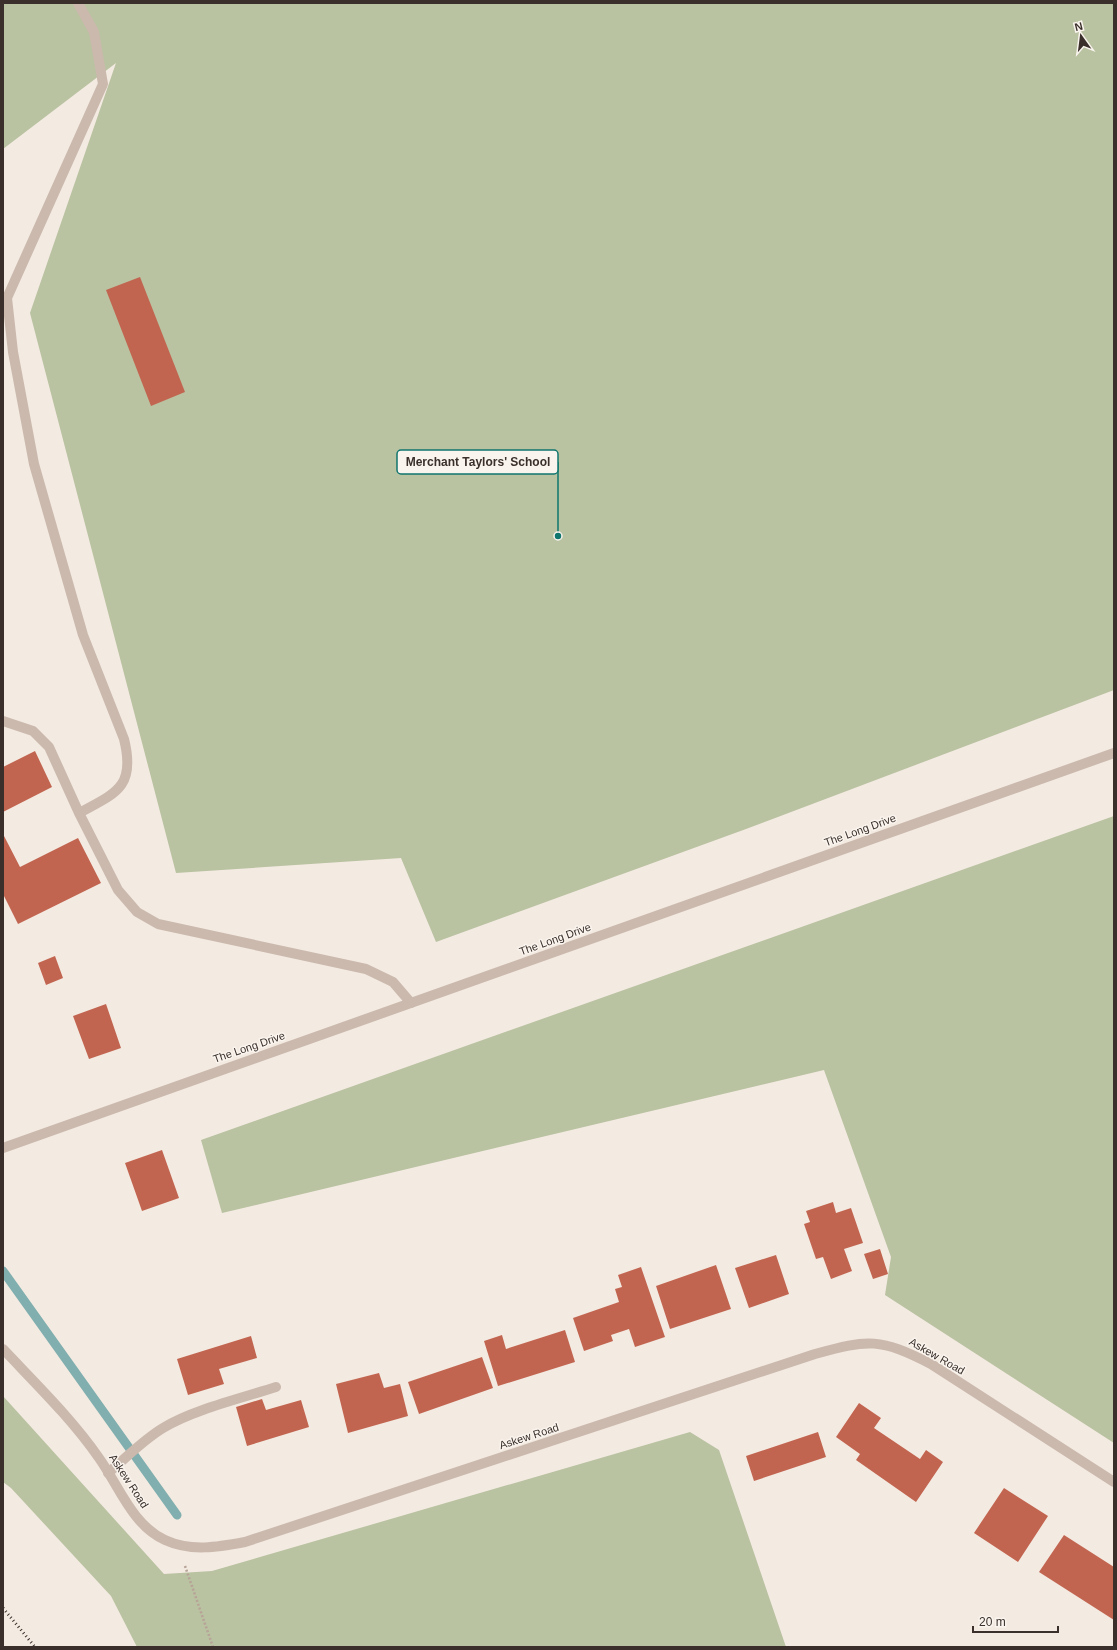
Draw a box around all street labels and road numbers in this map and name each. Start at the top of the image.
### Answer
street label: The Long Drive [823,811,897,849]
street label: The Long Drive [518,920,592,958]
street label: The Long Drive [211,1029,287,1065]
street label: Askew Road [907,1335,967,1377]
street label: Askew Road [498,1421,560,1451]
street label: Askew Road [107,1452,151,1510]

